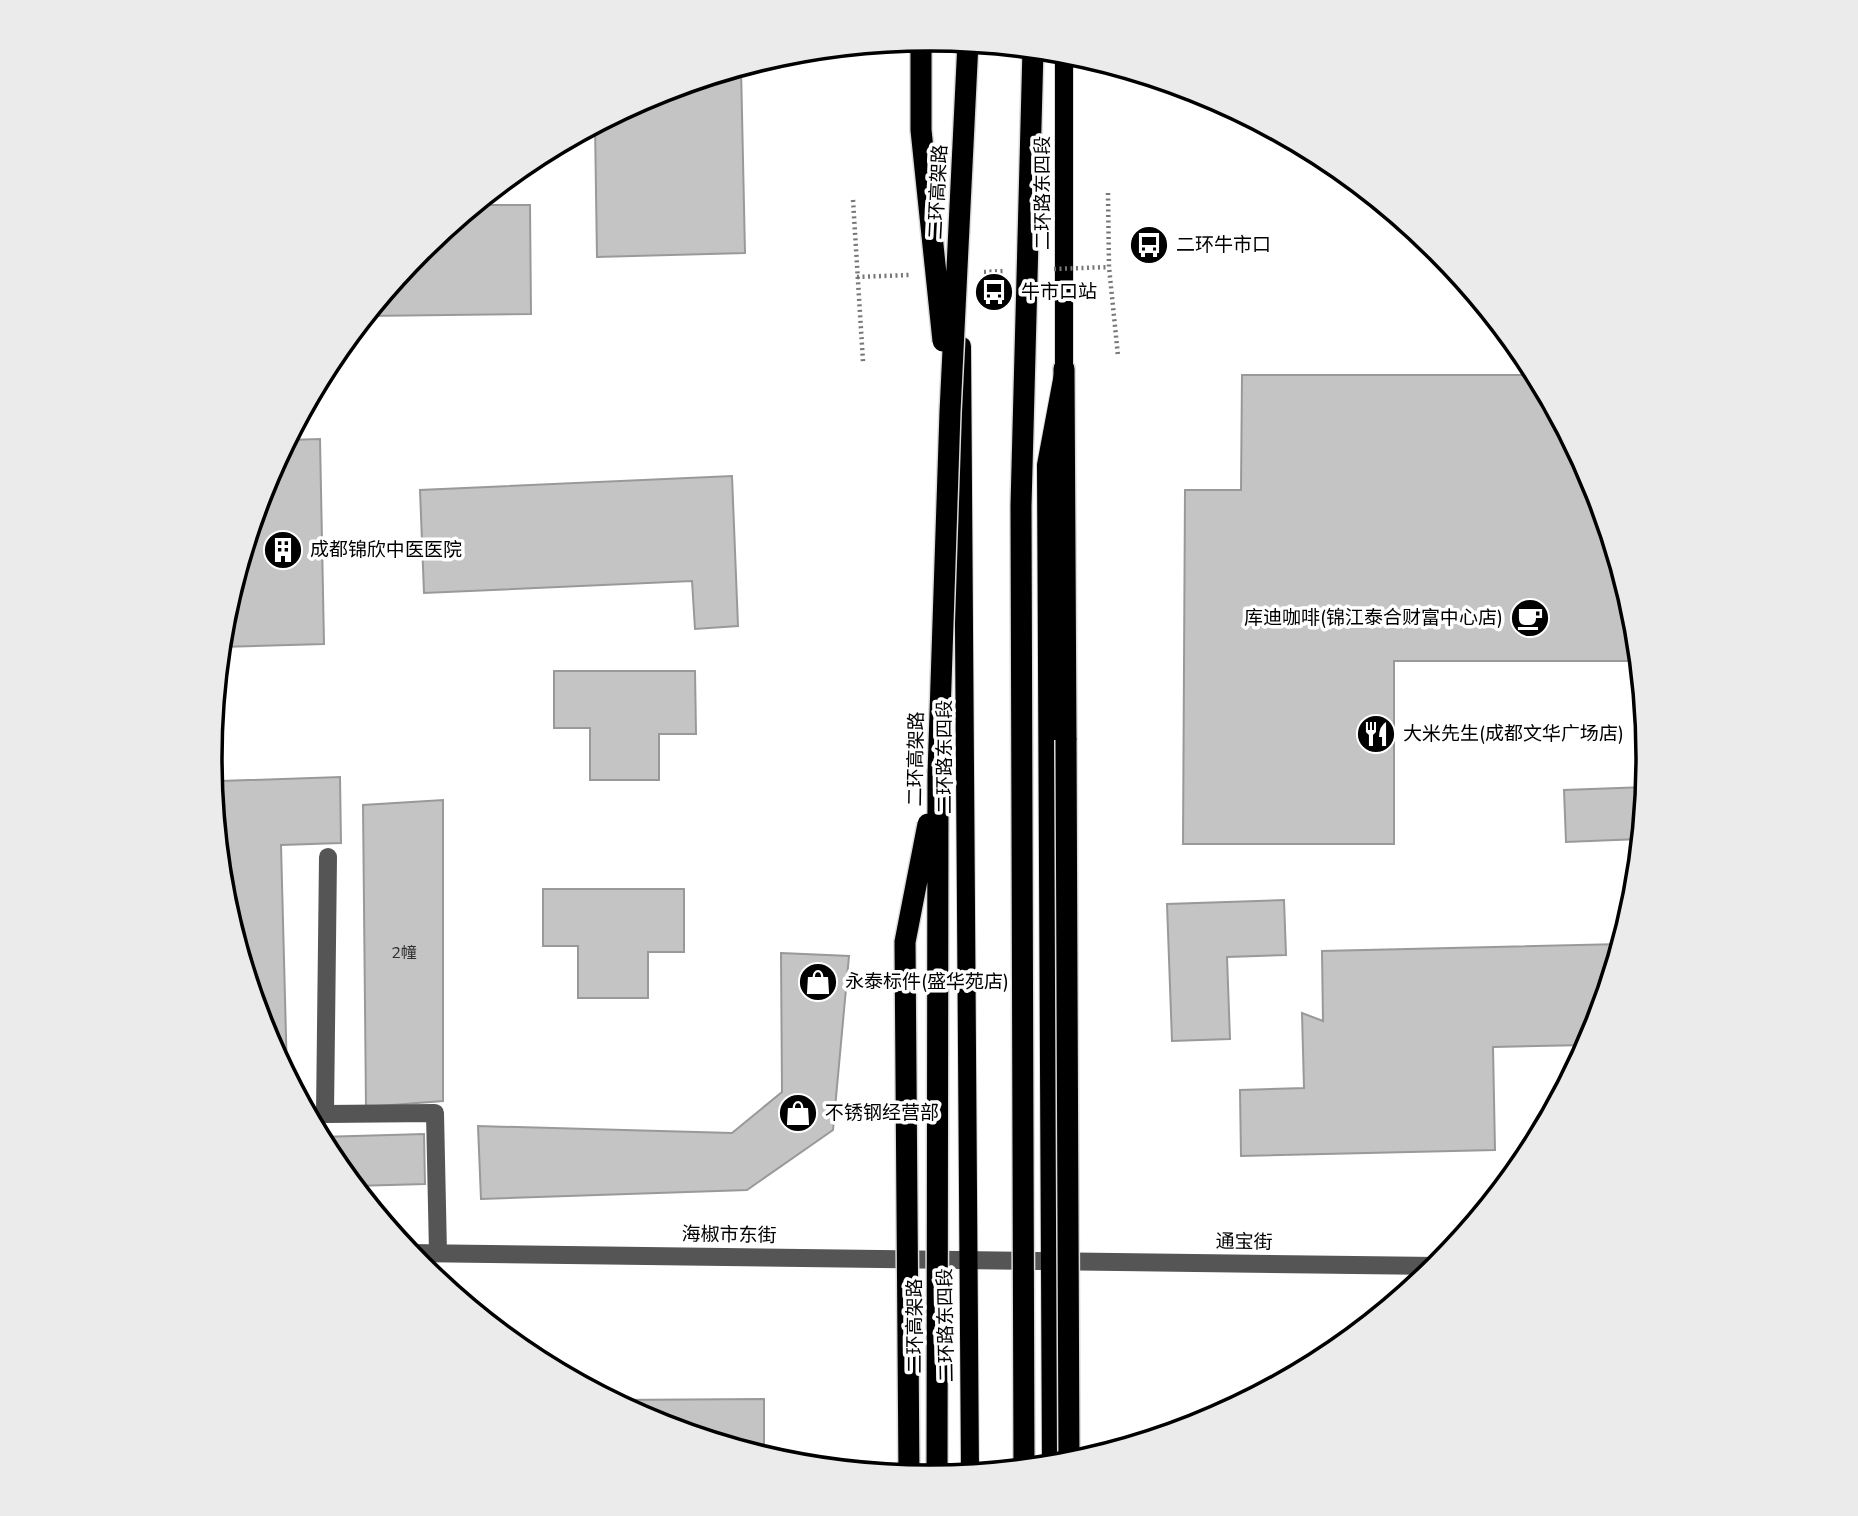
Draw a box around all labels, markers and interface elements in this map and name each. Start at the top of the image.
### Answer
street label: 二环路东四段 [1030,136,1056,250]
street label: 二环高架路 [923,144,953,240]
bus stop icon: 二环牛市口 [1128,224,1170,266]
place label: 二环牛市口 [1176,232,1271,258]
bus stop icon: 牛市口站 [973,271,1015,313]
place label: 牛市口站 [1021,279,1097,305]
building icon: 成都锦欣中医医院 [262,529,304,571]
place label: 成都锦欣中医医院 [310,537,462,563]
cafe icon: 库迪咖啡(锦江泰合财富中心店) [1509,597,1551,639]
place label: 库迪咖啡(锦江泰合财富中心店) [1244,605,1503,631]
street label: 二环路东四段 [932,700,958,814]
street label: 二环高架路 [902,711,930,807]
restaurant icon: 大米先生(成都文华广场店) [1355,713,1397,755]
place label: 大米先生(成都文华广场店) [1403,721,1624,747]
house number: 2幢 [391,942,417,964]
shop icon: 永泰标件(盛华苑店) [797,961,839,1003]
place label: 永泰标件(盛华苑店) [845,969,1009,995]
shop icon: 不锈钢经营部 [777,1092,819,1134]
place label: 不锈钢经营部 [825,1100,939,1126]
street label: 海椒市东街 [681,1221,777,1249]
street label: 通宝街 [1215,1229,1273,1255]
street label: 二环路东四段 [932,1268,960,1382]
street label: 二环高架路 [902,1278,928,1374]

